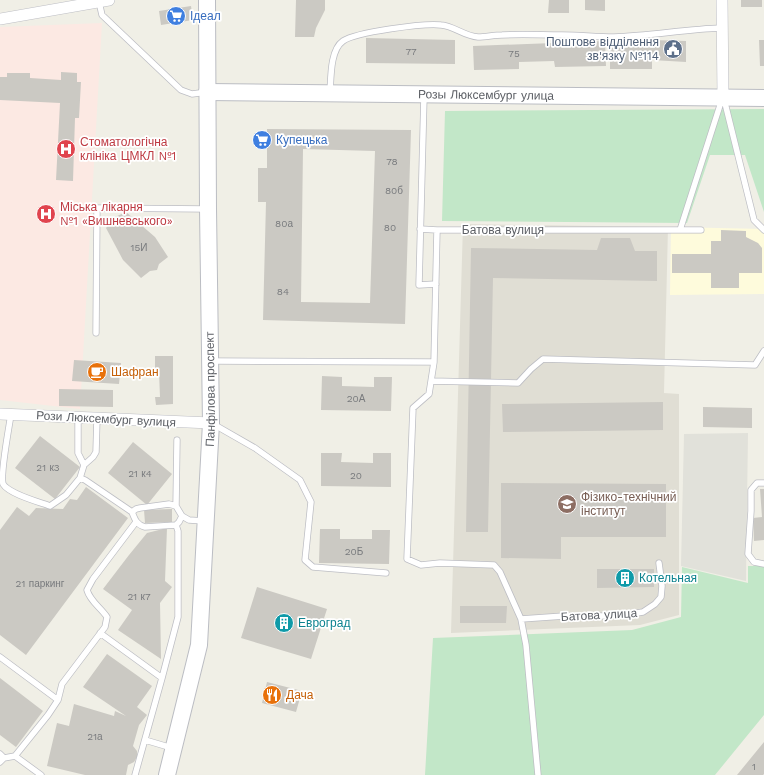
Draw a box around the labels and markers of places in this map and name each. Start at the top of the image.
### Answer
supermarket icon: Ідеал [165,5,187,27]
place label: Ідеал [190,9,221,23]
place label: Поштове відділення зв'язку №114 [546,35,659,63]
public building icon: Поштове відділення зв'язку №114 [662,38,684,60]
supermarket icon: Купецька [251,129,273,151]
place label: Купецька [276,133,328,147]
place label: Стоматологічна клініка ЦМКЛ №1 [80,135,176,163]
hospital icon: Стоматологічна клініка ЦМКЛ №1 [55,138,77,160]
place label: Міська лікарня №1 «Вишневського» [60,200,173,228]
hospital icon: Міська лікарня №1 «Вишневського» [35,203,57,225]
cafe icon: Шафран [86,361,108,383]
place label: Шафран [111,365,159,379]
place label: Фізико-технічний інститут [581,490,677,518]
school or university icon: Фізико-технічний інститут [556,493,578,515]
building icon: Котельная [614,567,636,589]
place label: Котельная [639,571,697,585]
building icon: Евроград [273,612,295,634]
place label: Евроград [298,616,350,630]
restaurant icon: Дача [261,684,283,706]
place label: Дача [286,688,314,702]

